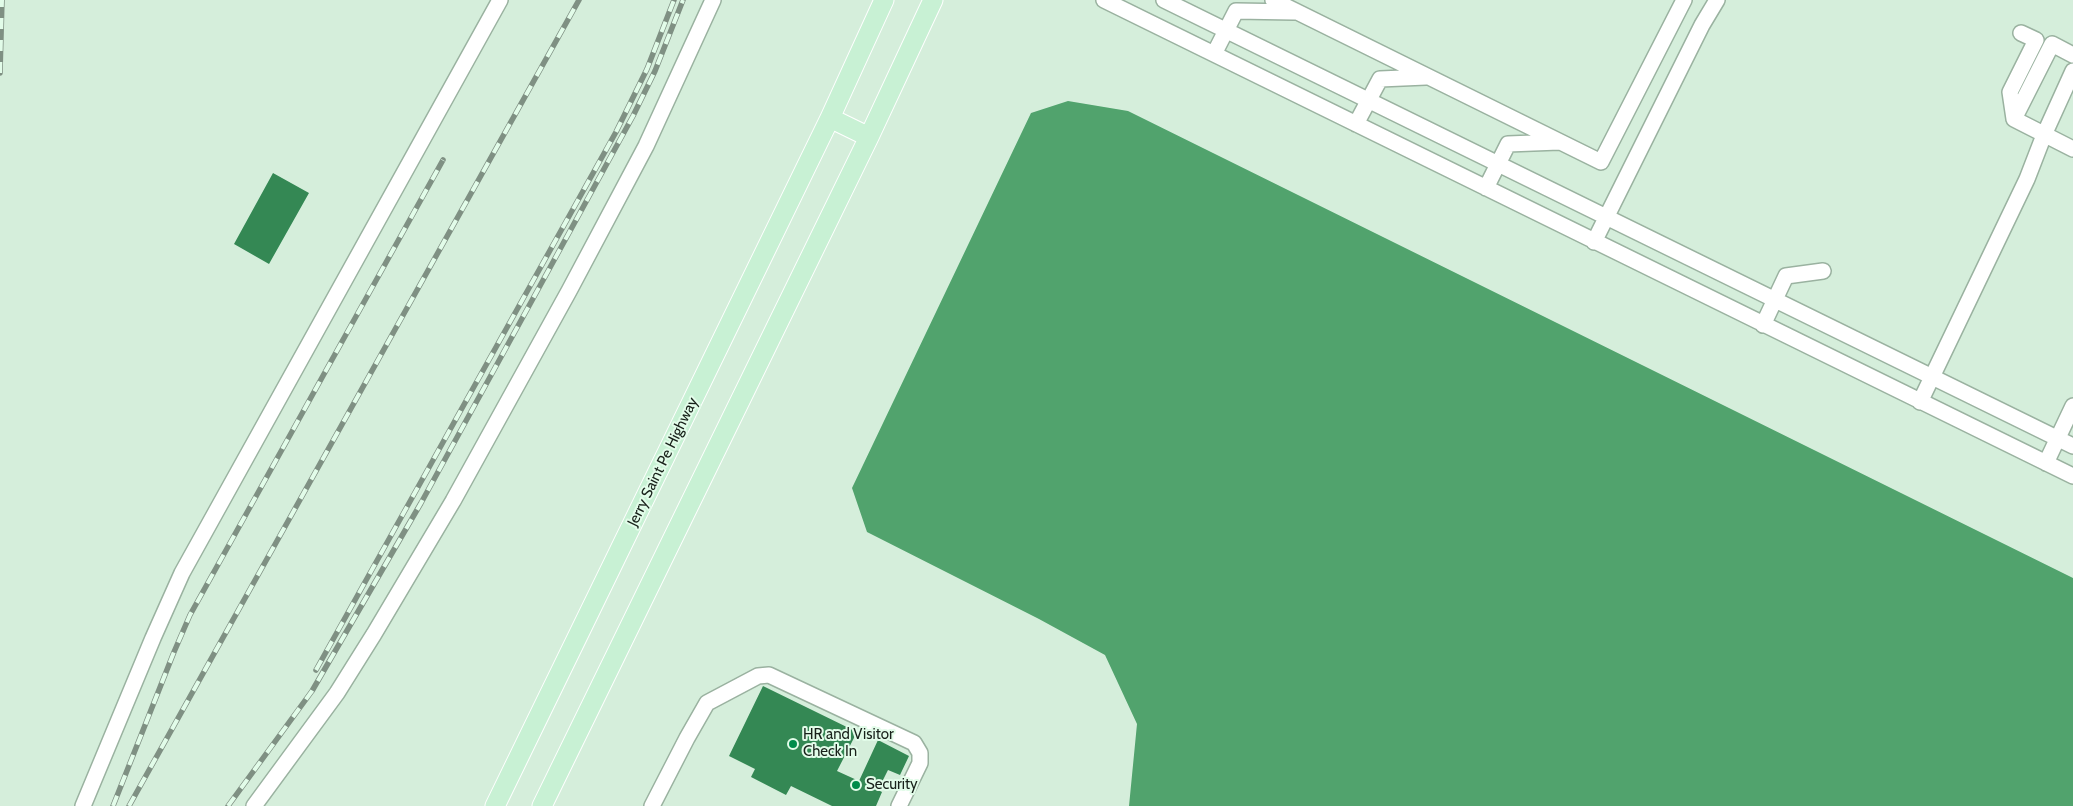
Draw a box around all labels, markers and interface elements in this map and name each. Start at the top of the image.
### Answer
street label: Jerry Saint Pe Highway [624,395,702,529]
place label: HR and Visitor Check In [803,726,894,761]
marker: HR and Visitor Check In [787,738,799,750]
place label: Security [866,776,918,794]
marker: Security [850,779,862,791]

